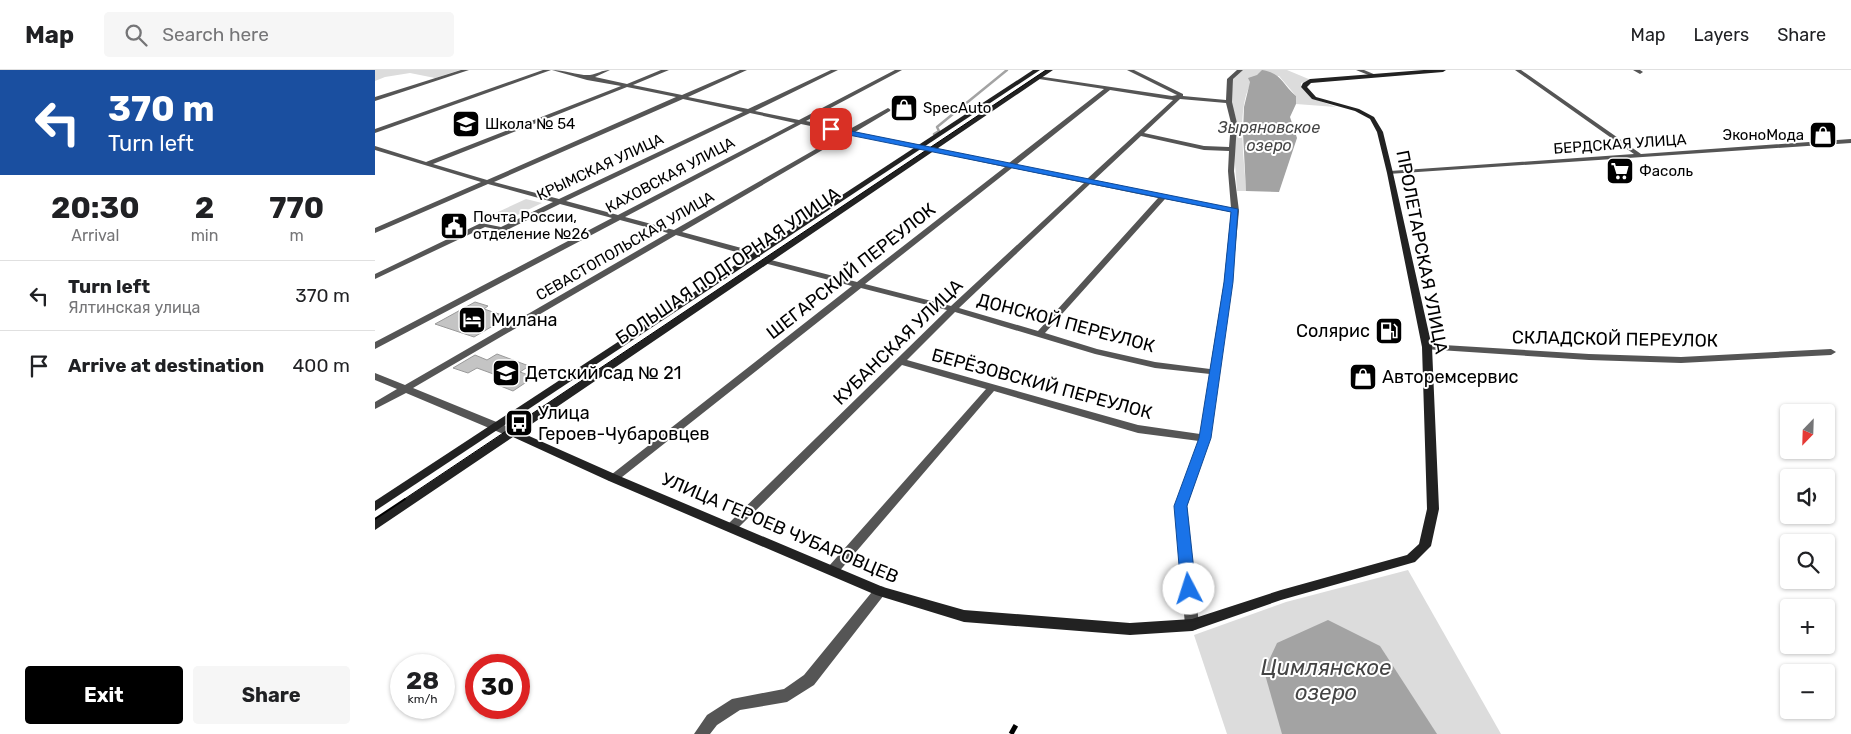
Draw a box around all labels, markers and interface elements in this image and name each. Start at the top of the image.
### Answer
search box [104,12,454,57]
text: Map [25,21,74,49]
icon: search [122,21,150,49]
text: Search here [162,23,269,46]
text: Map [1631,24,1666,46]
text: Layers [1694,24,1749,46]
text: Share [1777,24,1826,46]
text: 370 m [108,88,214,130]
icon: left [25,90,90,155]
shop icon: SpecAuto [889,93,919,123]
place label: SpecAuto [923,99,991,117]
pin [810,108,852,150]
school or university icon: Школа № 54 [451,109,481,139]
place label: Школа № 54 [485,115,575,133]
icon: arrive [817,115,845,143]
water label: Зыряновское озеро [1217,118,1320,155]
shop icon: ЭконоМода [1808,120,1838,150]
place label: ЭконоМода [1723,126,1804,144]
text: Turn left [108,130,194,157]
street label: КРЫМСКАЯ УЛИЦА [534,130,666,204]
street label: БЕРДСКАЯ УЛИЦА [1553,130,1687,158]
street label: КАХОВСКАЯ УЛИЦА [602,133,738,217]
street label: ПРОЛЕТАРСКАЯ УЛИЦА [1391,148,1453,356]
supermarket icon: Фасоль [1605,156,1635,186]
place label: Фасоль [1639,162,1694,180]
street label: БОЛЬШАЯ ПОДГОРНАЯ УЛИЦА [612,183,844,349]
street label: СЕВАСТОПОЛЬСКАЯ УЛИЦА [533,188,717,304]
text: 20:30 [51,190,140,226]
text: 2 [195,190,214,226]
text: 770 [269,190,324,226]
street label: ШЕГАРСКИЙ ПЕРЕУЛОК [762,198,940,344]
place label: Почта России, отделение №26 [473,208,589,243]
public building icon: Почта России, отделение №26 [439,211,469,241]
text: Arrival [71,226,119,245]
text: min [191,226,218,245]
text: m [290,226,304,245]
street label: КУБАНСКАЯ УЛИЦА [829,274,967,410]
text: Turn left [68,275,150,298]
icon: left [25,282,53,310]
text: 370 m [295,284,350,307]
street label: ДОНСКОЙ ПЕРЕУЛОК [975,289,1157,357]
text: Ялтинская улица [68,298,200,317]
hotel icon: Милана [457,305,487,335]
place label: Милана [491,309,558,331]
fuel station icon: Солярис [1374,316,1404,346]
place label: Солярис [1296,320,1370,342]
street label: СКЛАДСКОЙ ПЕРЕУЛОК [1512,326,1718,352]
street label: БЕРЁЗОВСКИЙ ПЕРЕУЛОК [929,344,1155,424]
icon: arrive [25,352,53,380]
text: Arrive at destination [68,354,264,377]
text: 400 m [293,354,350,377]
school or university icon: Детский сад № 21 [491,358,521,388]
place label: Детский сад № 21 [525,362,682,384]
shop icon: Авторемсервис [1348,362,1378,392]
place label: Авторемсервис [1382,366,1519,388]
place label: Улица Героев-Чубаровцев [538,402,710,445]
north arrow [1780,404,1835,459]
map controls [1780,404,1835,719]
bus stop icon: Улица Героев-Чубаровцев [504,408,534,438]
street label: УЛИЦА ГЕРОЕВ ЧУБАРОВЦЕВ [658,468,902,588]
button: sound [1780,469,1835,524]
button: search [1780,534,1835,589]
position arrow [1162,562,1214,614]
button: + [1780,599,1835,654]
speed limit sign: 30 [465,654,530,719]
water label: Цимлянское озеро [1261,654,1391,706]
button: − [1780,664,1835,719]
button: Exit [25,666,183,724]
button: Share [193,666,350,724]
text: 28 [406,666,439,695]
text: km/h [408,692,437,706]

